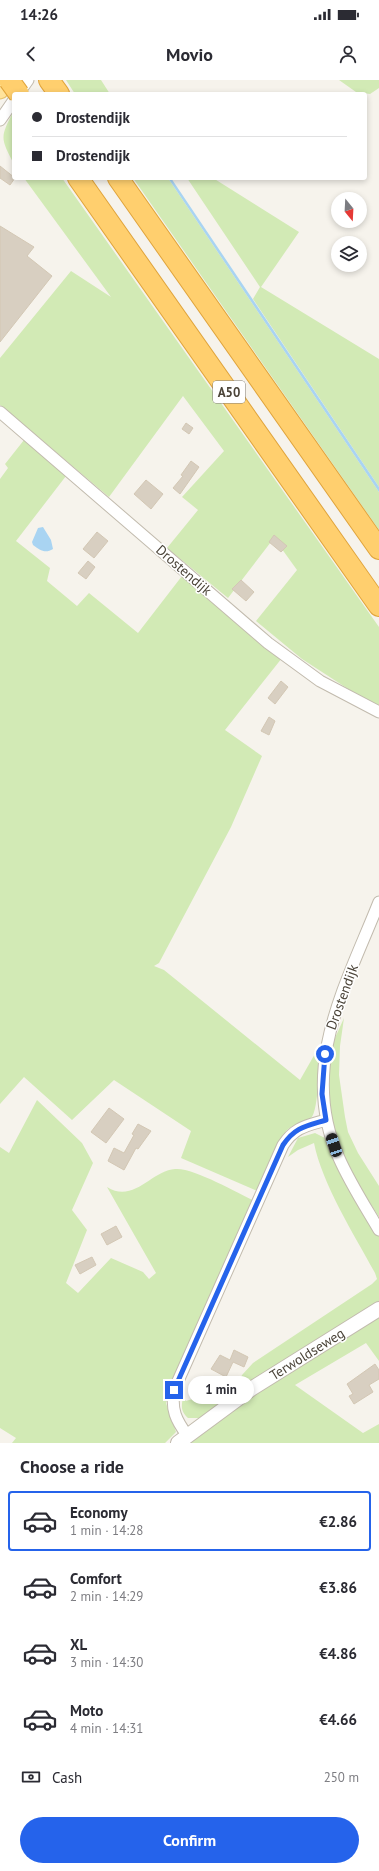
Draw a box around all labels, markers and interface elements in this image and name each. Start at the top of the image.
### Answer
text: 14:26 [20,5,58,24]
icon: back [20,43,42,65]
text: Movio [166,43,213,66]
icon: person [337,43,359,65]
text: Drostendijk [56,108,130,127]
text: Drostendijk [56,146,130,165]
north arrow [331,192,367,228]
map controls [331,192,367,272]
button: layers [331,236,367,272]
road number: A50 [213,381,245,403]
street label: Drostendijk [152,541,216,599]
street label: Drostendijk [322,962,362,1032]
route start [316,1045,334,1063]
car [325,1132,343,1158]
street label: Terwoldseweg [266,1324,348,1384]
callout: 1 min [188,1376,254,1404]
route end [165,1381,183,1399]
text: 1 min [205,1381,237,1398]
text: Choose a ride [20,1455,124,1478]
icon: car [22,1503,58,1539]
text: Economy [70,1503,128,1522]
text: €2.86 [319,1512,357,1531]
text: 1 min · 14:28 [70,1522,143,1539]
icon: car [22,1569,58,1605]
text: Comfort [70,1569,122,1588]
text: €3.86 [319,1578,357,1597]
text: 2 min · 14:29 [70,1588,143,1605]
icon: car [22,1635,58,1671]
text: XL [70,1635,87,1654]
text: €4.86 [319,1644,357,1663]
text: 3 min · 14:30 [70,1654,143,1671]
icon: car [22,1701,58,1737]
text: Moto [70,1701,103,1720]
text: €4.66 [319,1710,357,1729]
text: 4 min · 14:31 [70,1720,143,1737]
icon: cash [20,1766,42,1788]
text: Cash [52,1768,82,1787]
text: 250 m [324,1769,359,1786]
button: Confirm [20,1817,359,1863]

